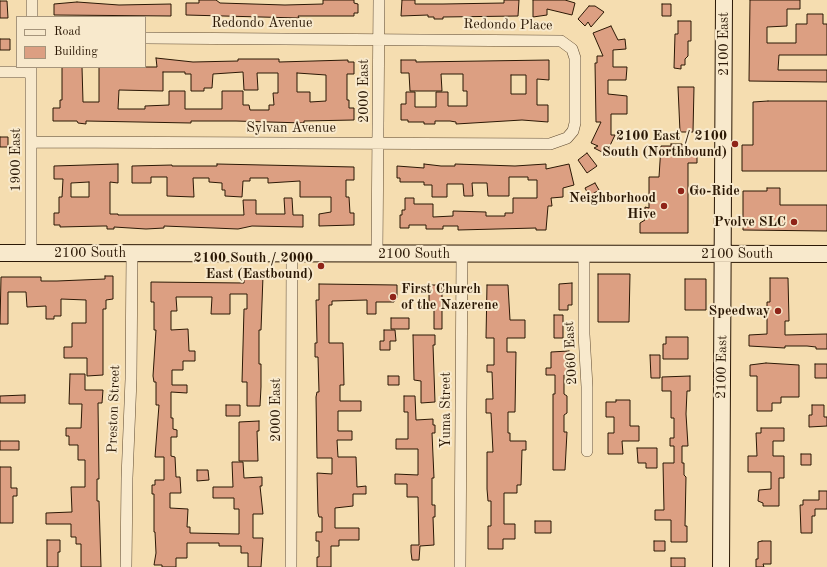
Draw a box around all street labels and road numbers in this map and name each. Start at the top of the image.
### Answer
street label: 2100 East [716,12,732,76]
street label: Redondo Avenue [212,15,312,31]
street label: Redondo Place [463,16,553,34]
street label: 2000 East [356,59,372,123]
street label: Sylvan Avenue [246,120,336,136]
street label: 1900 East [8,128,24,192]
street label: 2100 South [54,245,126,261]
street label: 2100 South [378,246,450,262]
street label: 2100 South [701,246,773,262]
street label: 2060 East [561,321,581,385]
street label: 2100 East [713,335,731,399]
street label: Preston Street [104,365,124,453]
street label: Yuma Street [438,372,454,448]
street label: 2000 East [268,378,284,442]

